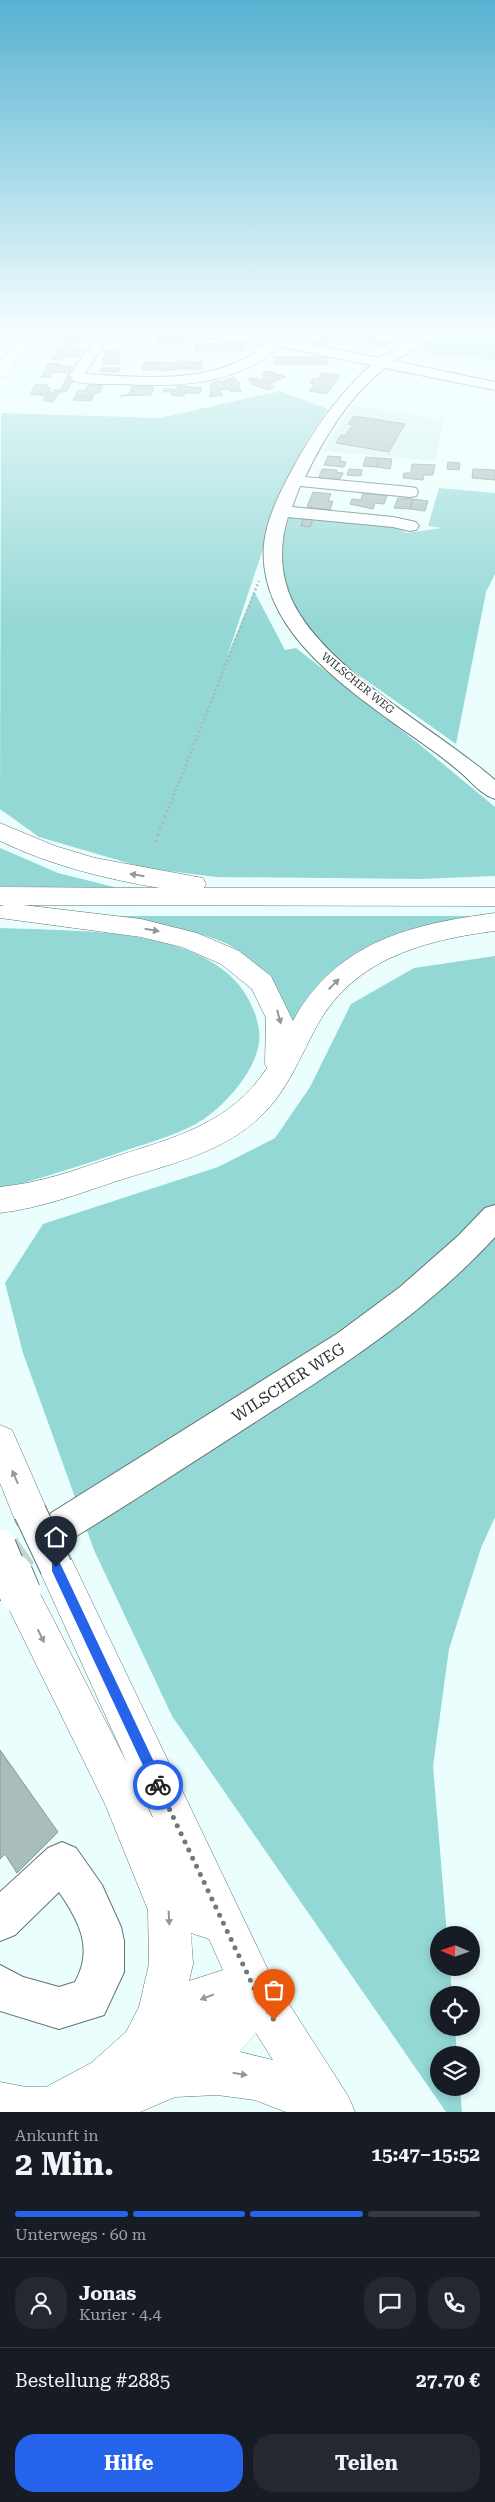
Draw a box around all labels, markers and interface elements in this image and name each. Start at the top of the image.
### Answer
street label: WILSCHER WEG [319,650,397,717]
one-way arrow [129,871,145,879]
one-way arrow [145,927,161,935]
one-way arrow [328,978,340,990]
one-way arrow [275,1010,283,1025]
street label: WILSCHER WEG [228,1338,349,1426]
one-way arrow [11,1470,19,1484]
pin [35,1516,77,1567]
icon: home [42,1523,70,1551]
one-way arrow [37,1629,46,1644]
courier [133,1760,183,1810]
icon: bike [144,1771,172,1799]
one-way arrow [165,1910,173,1926]
north arrow [430,1926,480,1976]
map controls [430,1926,480,2096]
pin [253,1969,295,2020]
icon: bag [260,1976,288,2004]
button: locate [430,1986,480,2036]
one-way arrow [199,1993,214,2001]
button: layers [430,2046,480,2096]
one-way arrow [233,2070,249,2078]
text: Ankunft in [15,2126,99,2145]
text: 15:47–15:52 [371,2143,480,2166]
text: 2 Min. [15,2145,114,2183]
text: Unterwegs · 60 m [15,2225,146,2244]
button: person [15,2277,67,2329]
button: chat [364,2277,416,2329]
button: phone [428,2277,480,2329]
text: Jonas [79,2282,136,2305]
text: Kurier · 4.4 [79,2305,161,2324]
text: Bestellung #2885 [15,2369,170,2392]
text: 27.70 € [416,2369,480,2392]
button: Hilfe [15,2434,243,2492]
button: Teilen [253,2434,480,2492]

